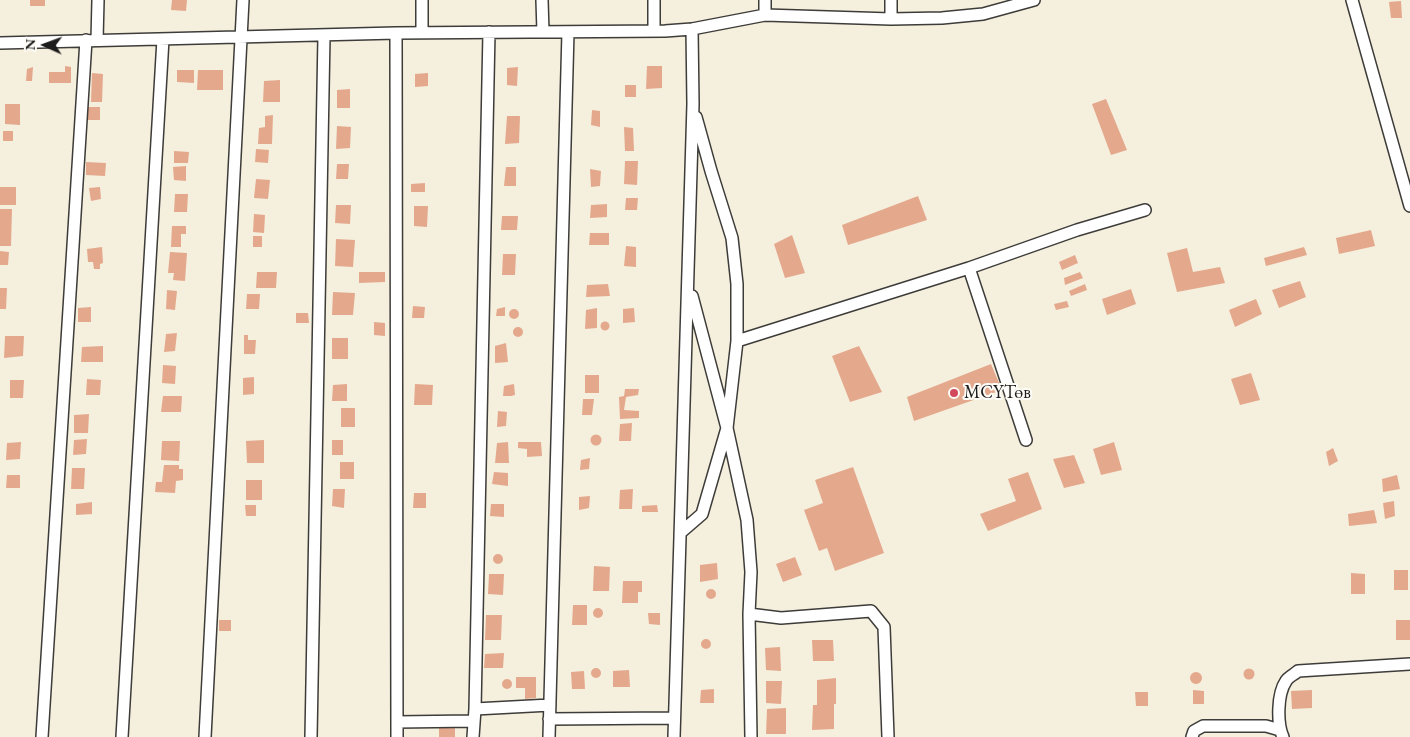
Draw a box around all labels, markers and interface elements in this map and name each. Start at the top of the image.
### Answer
north arrow [20,20,70,70]
text: N [21,39,39,50]
place label: МСҮТөв [964,382,1031,404]
marker: МСҮТөв [948,387,960,399]

